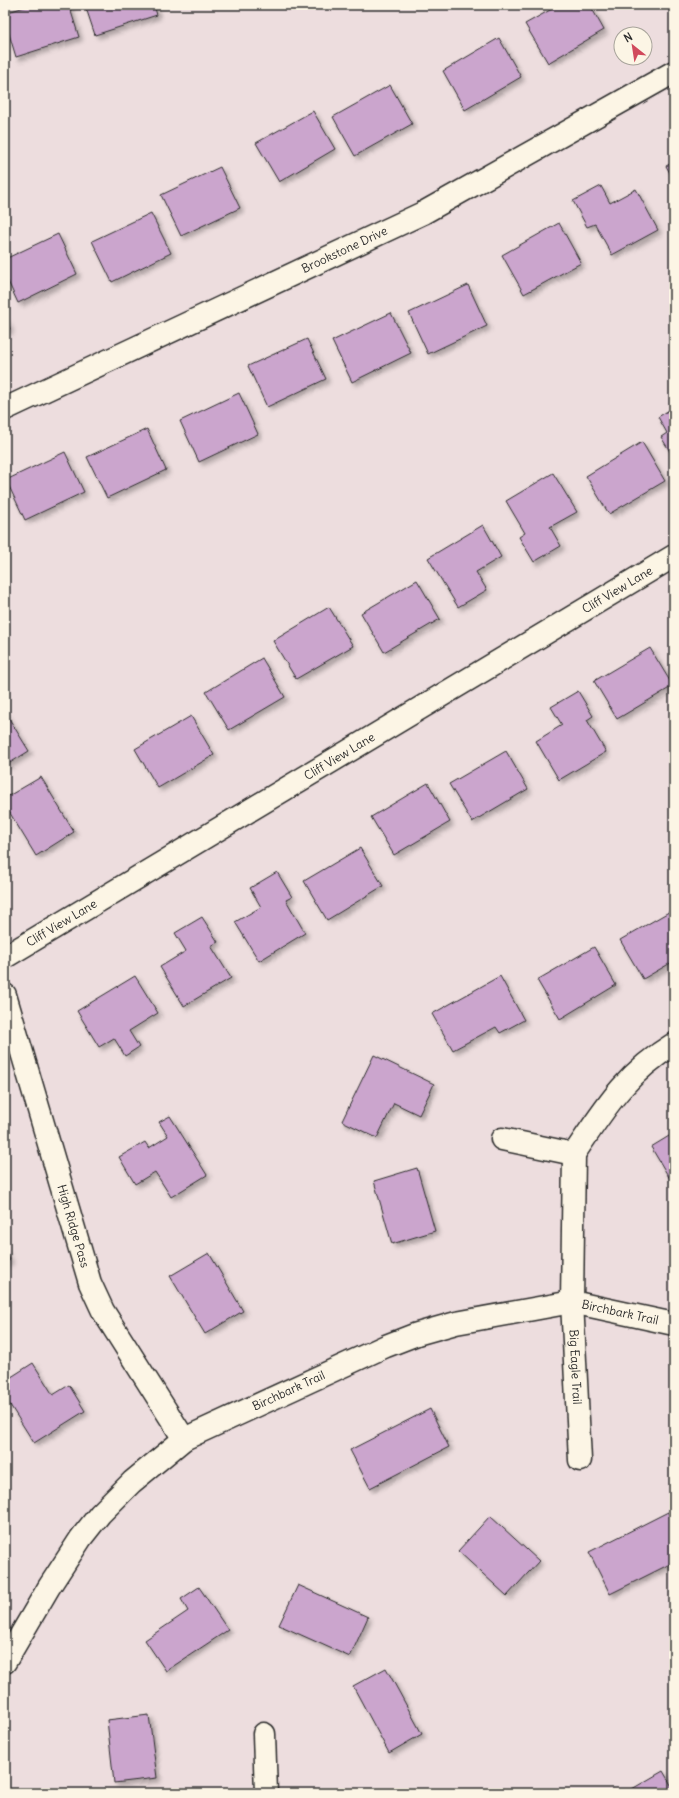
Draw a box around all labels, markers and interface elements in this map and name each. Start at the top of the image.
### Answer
north arrow [613,26,653,66]
text: N [621,29,635,45]
street label: Brookstone Drive [299,223,390,276]
street label: Cliff View Lane [579,563,655,616]
street label: Cliff View Lane [301,729,377,783]
street label: Cliff View Lane [23,896,99,950]
street label: High Ridge Pass [54,1183,93,1269]
street label: Birchbark Trail [580,1296,660,1327]
street label: Big Eagle Trail [566,1329,585,1405]
street label: Birchbark Trail [250,1367,327,1414]

